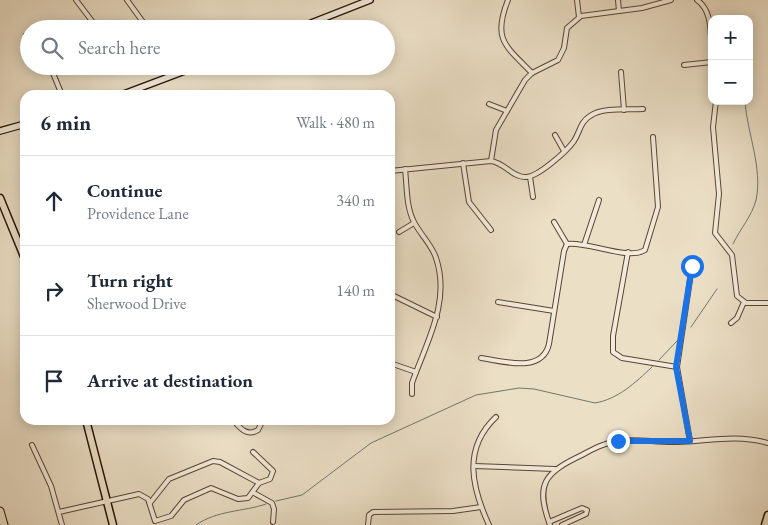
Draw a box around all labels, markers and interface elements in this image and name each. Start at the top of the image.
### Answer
map controls [708,15,753,105]
button: + [708,15,753,60]
search box [20,20,395,75]
icon: search [38,34,66,62]
text: Search here [78,35,160,60]
button: − [708,60,753,105]
text: 6 min [40,109,91,136]
text: Walk · 480 m [296,112,375,133]
text: Continue [87,178,162,203]
icon: ahead [40,187,68,215]
text: 340 m [336,190,375,211]
text: Providence Lane [87,203,189,224]
route start [681,255,704,278]
text: Turn right [87,268,173,293]
icon: right [40,277,68,305]
text: 140 m [336,280,375,301]
text: Sherwood Drive [87,293,186,314]
icon: arrive [40,367,68,395]
text: Arrive at destination [87,368,253,393]
route end [607,430,630,453]

